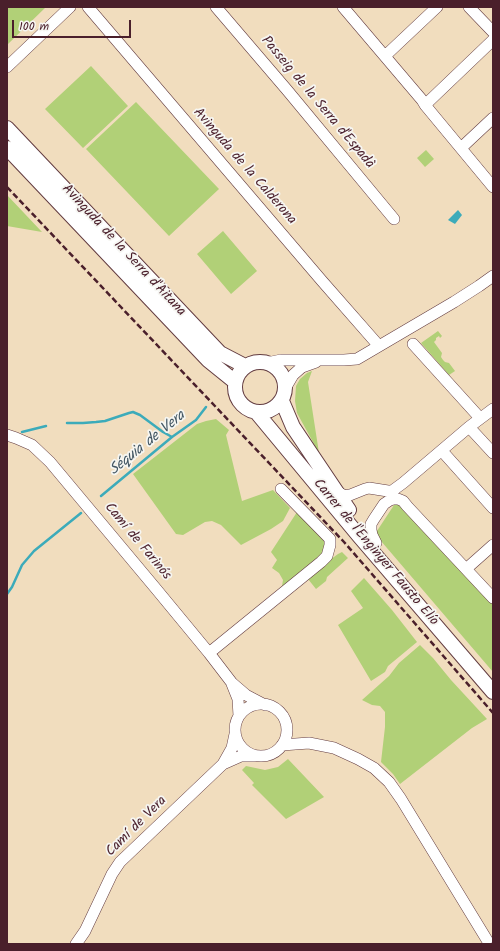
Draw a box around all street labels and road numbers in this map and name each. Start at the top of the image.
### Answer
street label: Passeig de la Serra d'Espadà [257,33,377,173]
street label: Avinguda de la Calderona [189,105,299,229]
street label: Avinguda de la Serra d'Aitana [57,182,189,320]
street label: Carrer de l'Enginyer Fausto Elío [309,476,441,630]
street label: Camí de Farinós [100,500,174,584]
street label: Camí de Vera [103,793,171,861]

